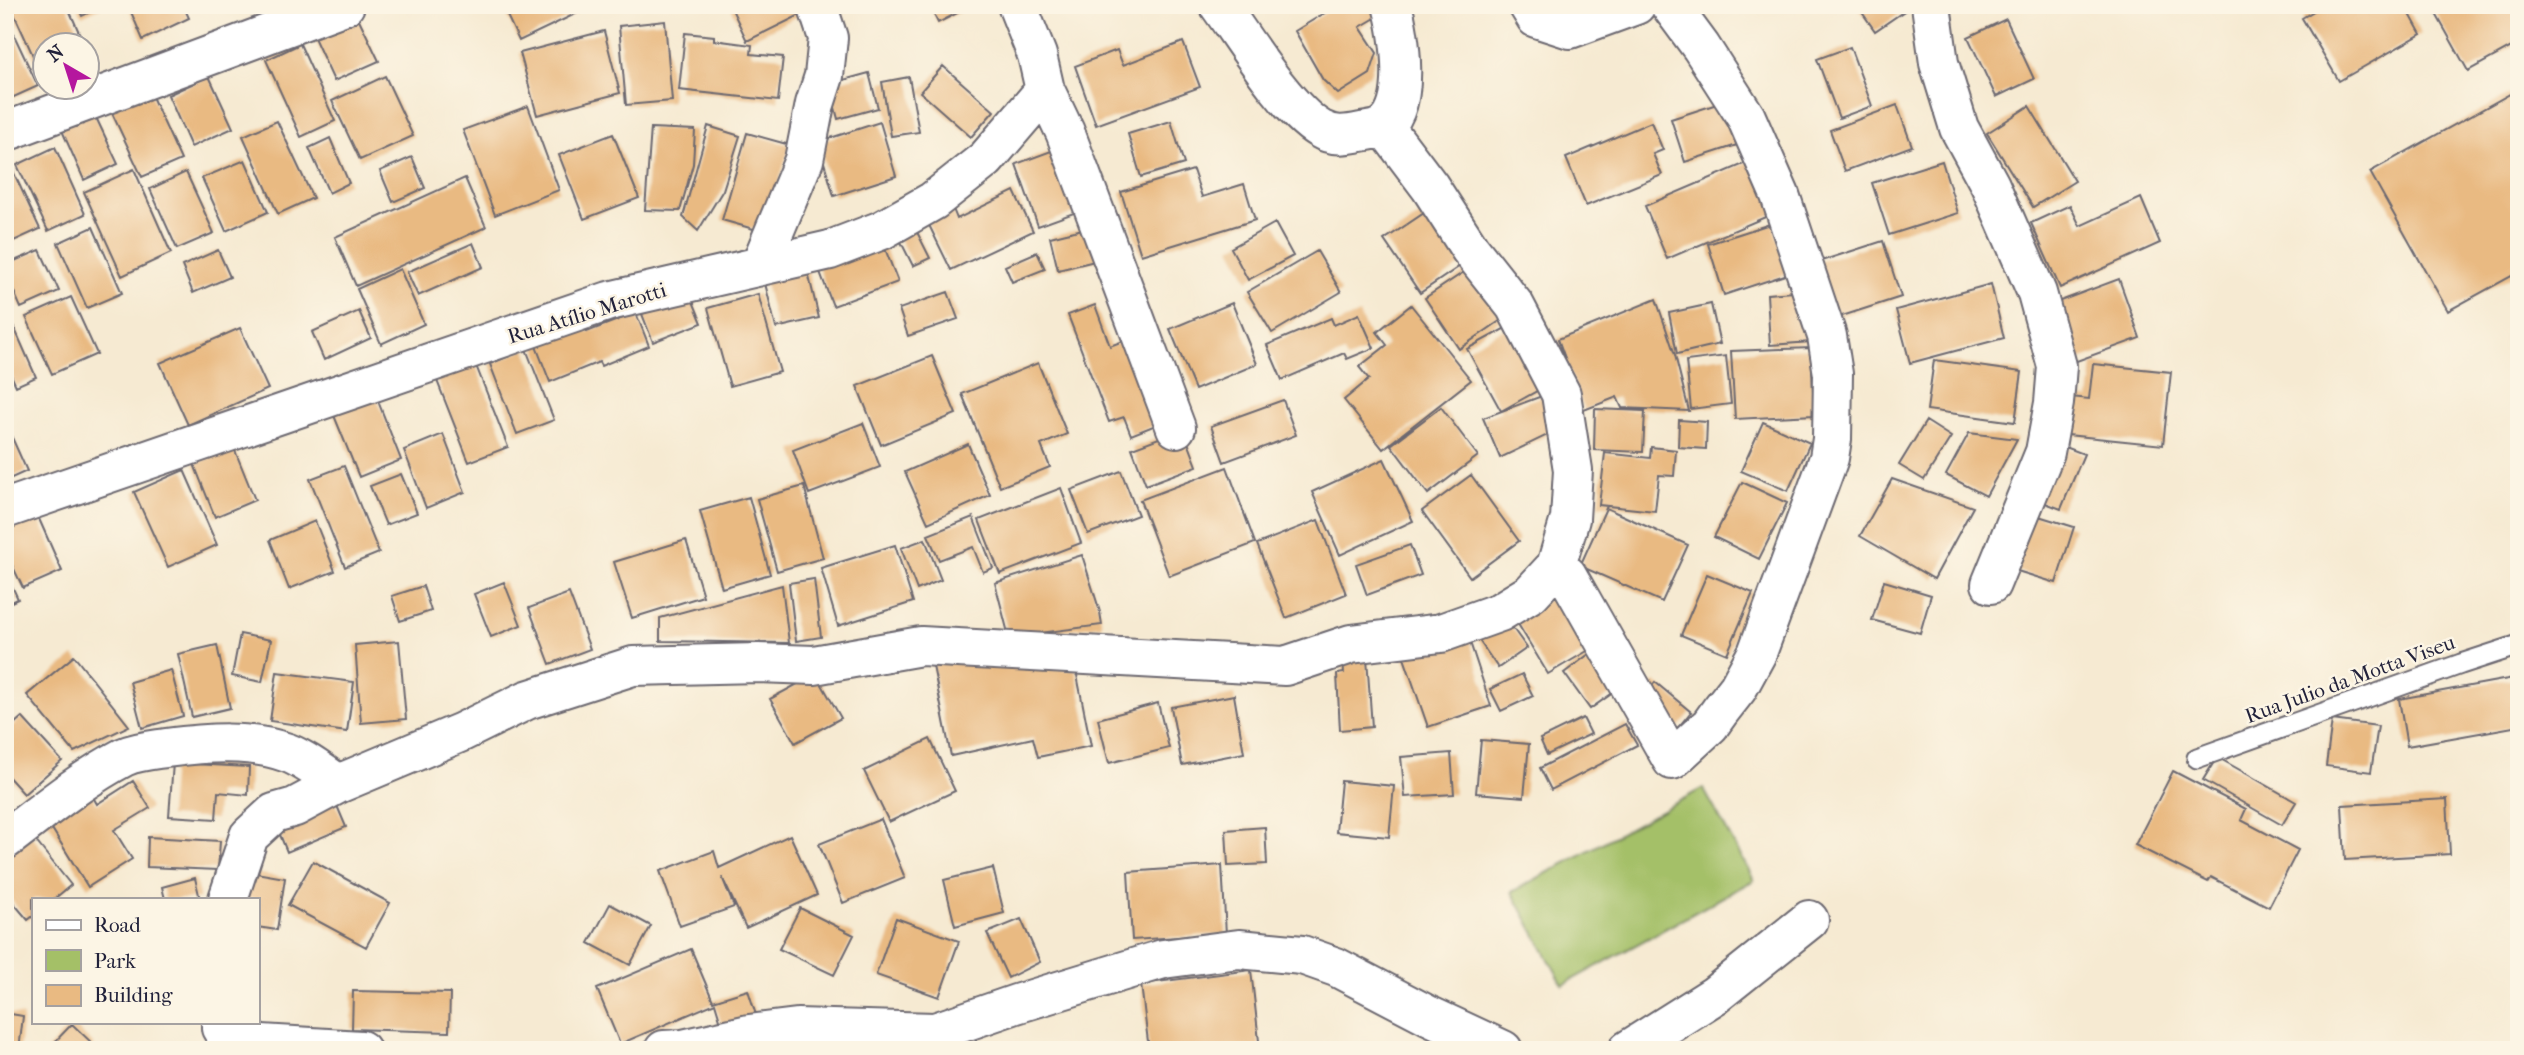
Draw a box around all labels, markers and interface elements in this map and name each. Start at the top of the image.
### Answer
north arrow [32,32,102,102]
text: N [43,40,69,67]
street label: Rua Atílio Marotti [505,277,669,349]
street label: Rua Julio da Motta Viseu [2242,630,2458,728]
legend [32,898,259,1024]
text: Road [94,913,141,937]
text: Park [94,949,136,973]
text: Building [94,983,173,1007]

